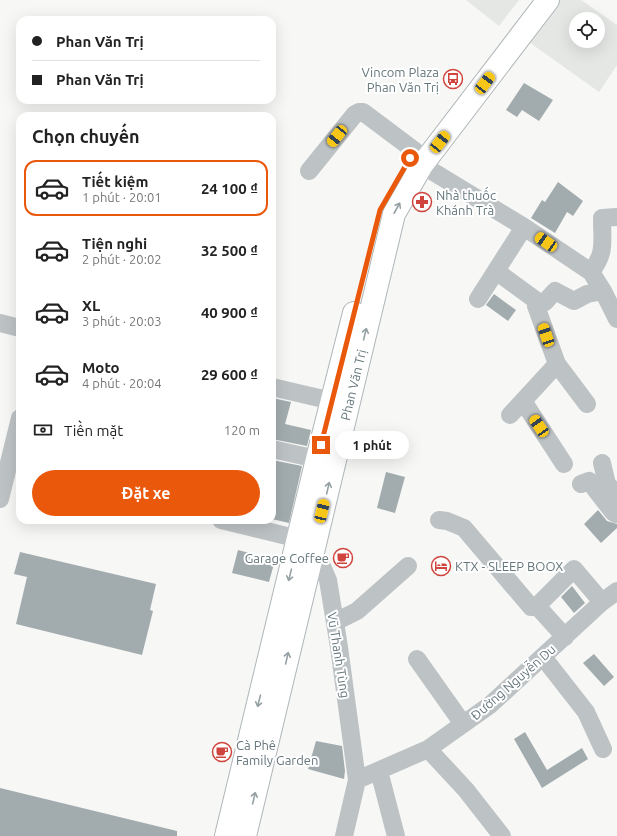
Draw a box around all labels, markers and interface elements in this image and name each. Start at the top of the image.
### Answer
map controls [569,12,605,48]
button: locate [569,12,605,48]
text: Phan Văn Trị [56,33,144,50]
place label: Vincom Plaza Phan Văn Trị [361,65,439,95]
bus stop icon: Vincom Plaza Phan Văn Trị [442,68,464,90]
car [473,70,497,96]
text: Phan Văn Trị [56,71,144,88]
car [325,123,349,149]
text: Chọn chuyến [32,126,140,146]
car [428,129,452,155]
route start [401,149,419,167]
icon: car [34,170,70,206]
text: Tiết kiệm [82,173,148,190]
text: 24 100 ₫ [201,180,258,197]
place label: Nhà thuốc Khánh Trà [436,186,496,217]
text: 1 phút · 20:01 [82,190,162,204]
pharmacy icon: Nhà thuốc Khánh Trà [411,191,433,213]
one-way arrow [394,202,401,214]
car [533,230,559,254]
icon: car [34,232,70,268]
text: Tiện nghi [82,235,147,252]
text: 32 500 ₫ [201,242,258,259]
text: 2 phút · 20:02 [82,252,162,266]
icon: car [34,294,70,330]
text: XL [82,297,100,314]
text: 40 900 ₫ [201,304,258,321]
text: 3 phút · 20:03 [82,314,162,328]
car [536,322,556,348]
one-way arrow [361,328,369,341]
street label: Phan Văn Trị [338,348,369,422]
icon: car [34,356,70,392]
text: Moto [82,359,120,376]
text: 29 600 ₫ [201,366,258,383]
text: 4 phút · 20:04 [82,376,162,390]
car [527,413,551,439]
icon: cash [32,419,54,441]
text: Tiền mặt [64,422,123,439]
text: 120 m [224,423,260,437]
callout: 1 phút [335,431,409,459]
route end [312,436,330,454]
text: 1 phút [352,438,392,452]
button: Đặt xe [32,470,260,516]
one-way arrow [324,481,332,494]
car [313,498,331,524]
cafe icon: Garage Coffee [332,547,354,569]
place label: Garage Coffee [245,551,329,565]
hotel icon: KTX - SLEEP BOOX [430,555,452,577]
place label: KTX - SLEEP BOOX [455,559,563,573]
one-way arrow [286,568,293,581]
street label: Vũ Thanh Tùng [325,611,353,699]
street label: Đường Nguyễn Du [467,641,558,722]
one-way arrow [284,652,292,665]
one-way arrow [255,695,262,708]
place label: Cà Phê Family Garden [236,738,318,767]
cafe icon: Cà Phê Family Garden [211,741,233,763]
one-way arrow [250,792,258,805]

